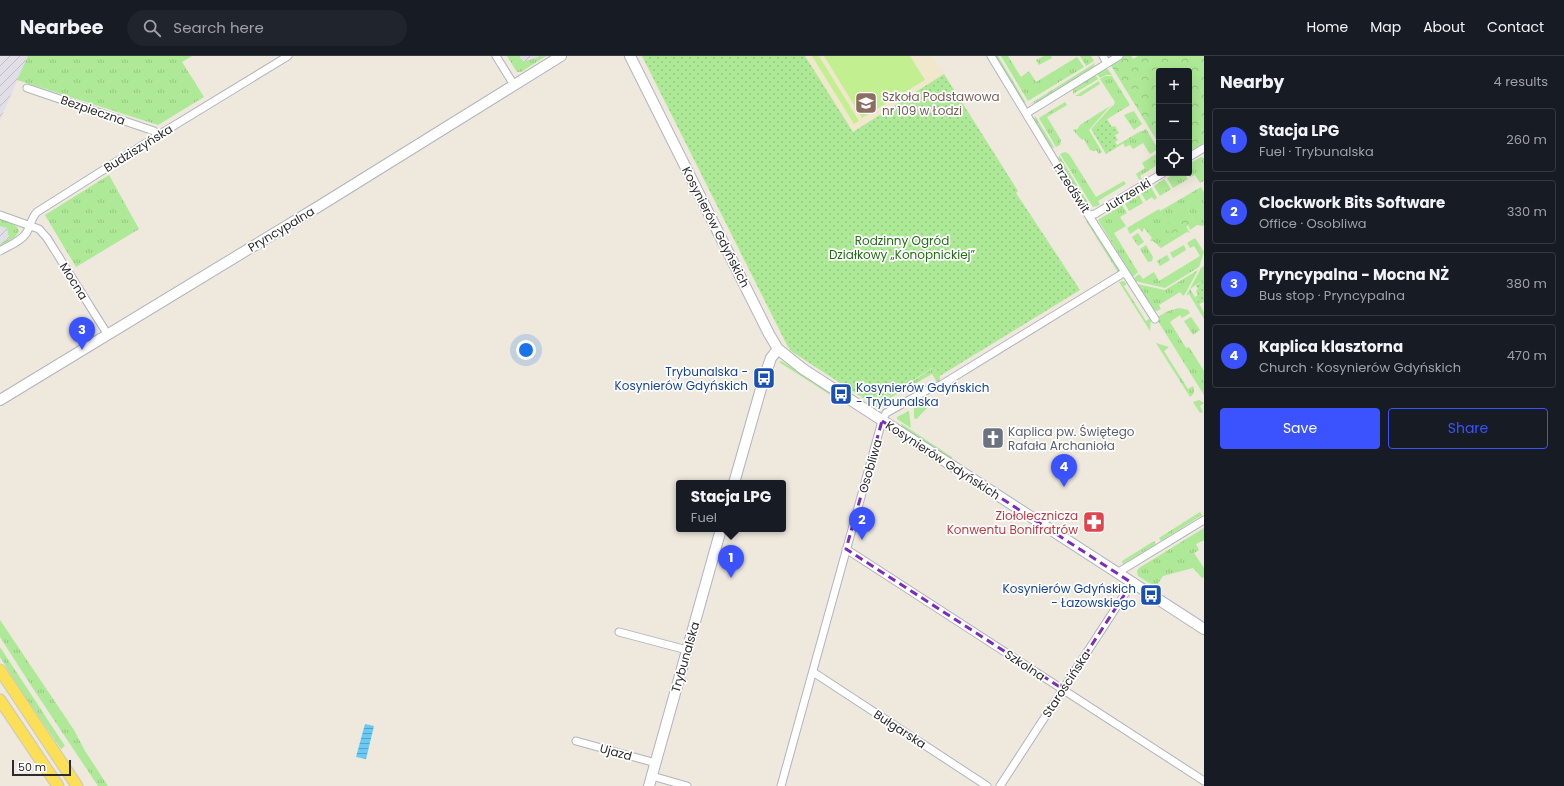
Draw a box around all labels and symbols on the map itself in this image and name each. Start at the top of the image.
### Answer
place label: Szkoła Podstawowa nr 109 w Łodzi [882,88,1000,119]
school or university icon: Szkoła Podstawowa nr 109 w Łodzi [853,90,879,116]
street label: Bezpieczna [58,91,128,129]
street label: Budziszyńska [100,120,176,176]
street label: Przedświt [1050,160,1094,216]
street label: Kosynierów Gdyńskich [678,164,754,290]
street label: Jutrzenki [1100,174,1154,216]
street label: Pryncypalna [245,202,317,256]
park label: Rodzinny Ogród Działkowy „Konopnickiej” [829,232,976,263]
street label: Mocna [56,259,92,303]
pin: 3 [69,317,95,350]
your location [516,340,536,360]
place label: Trybunalska - Kosynierów Gdyńskich [615,363,748,394]
bus stop icon: Trybunalska - Kosynierów Gdyńskich [751,365,777,391]
place label: Kosynierów Gdyńskich - Trybunalska [856,379,989,410]
bus stop icon: Kosynierów Gdyńskich - Trybunalska [828,381,854,407]
street label: Kosynierów Gdyńskich [882,417,1004,503]
place label: Kaplica pw. Świętego Rafała Archanioła [1008,423,1135,454]
church icon: Kaplica pw. Świętego Rafała Archanioła [980,425,1006,451]
street label: Osobliwa [854,437,886,495]
pin: 4 [1051,454,1077,487]
pin: 2 [849,507,875,540]
place label: Ziołolecznicza Konwentu Bonifratrów [947,507,1078,538]
pharmacy icon: Ziołolecznicza Konwentu Bonifratrów [1081,509,1107,535]
pin: 1 [718,545,744,578]
place label: Kosynierów Gdyńskich - Łazowskiego [1003,580,1136,611]
bus stop icon: Kosynierów Gdyńskich - Łazowskiego [1138,582,1164,608]
street label: Trybunalska [667,620,703,694]
street label: Szkolna [1001,646,1049,684]
street label: Starościńska [1038,647,1094,721]
street label: Bułgarska [870,706,930,752]
street label: Ujazd [598,740,634,764]
scale bar [12,758,71,777]

